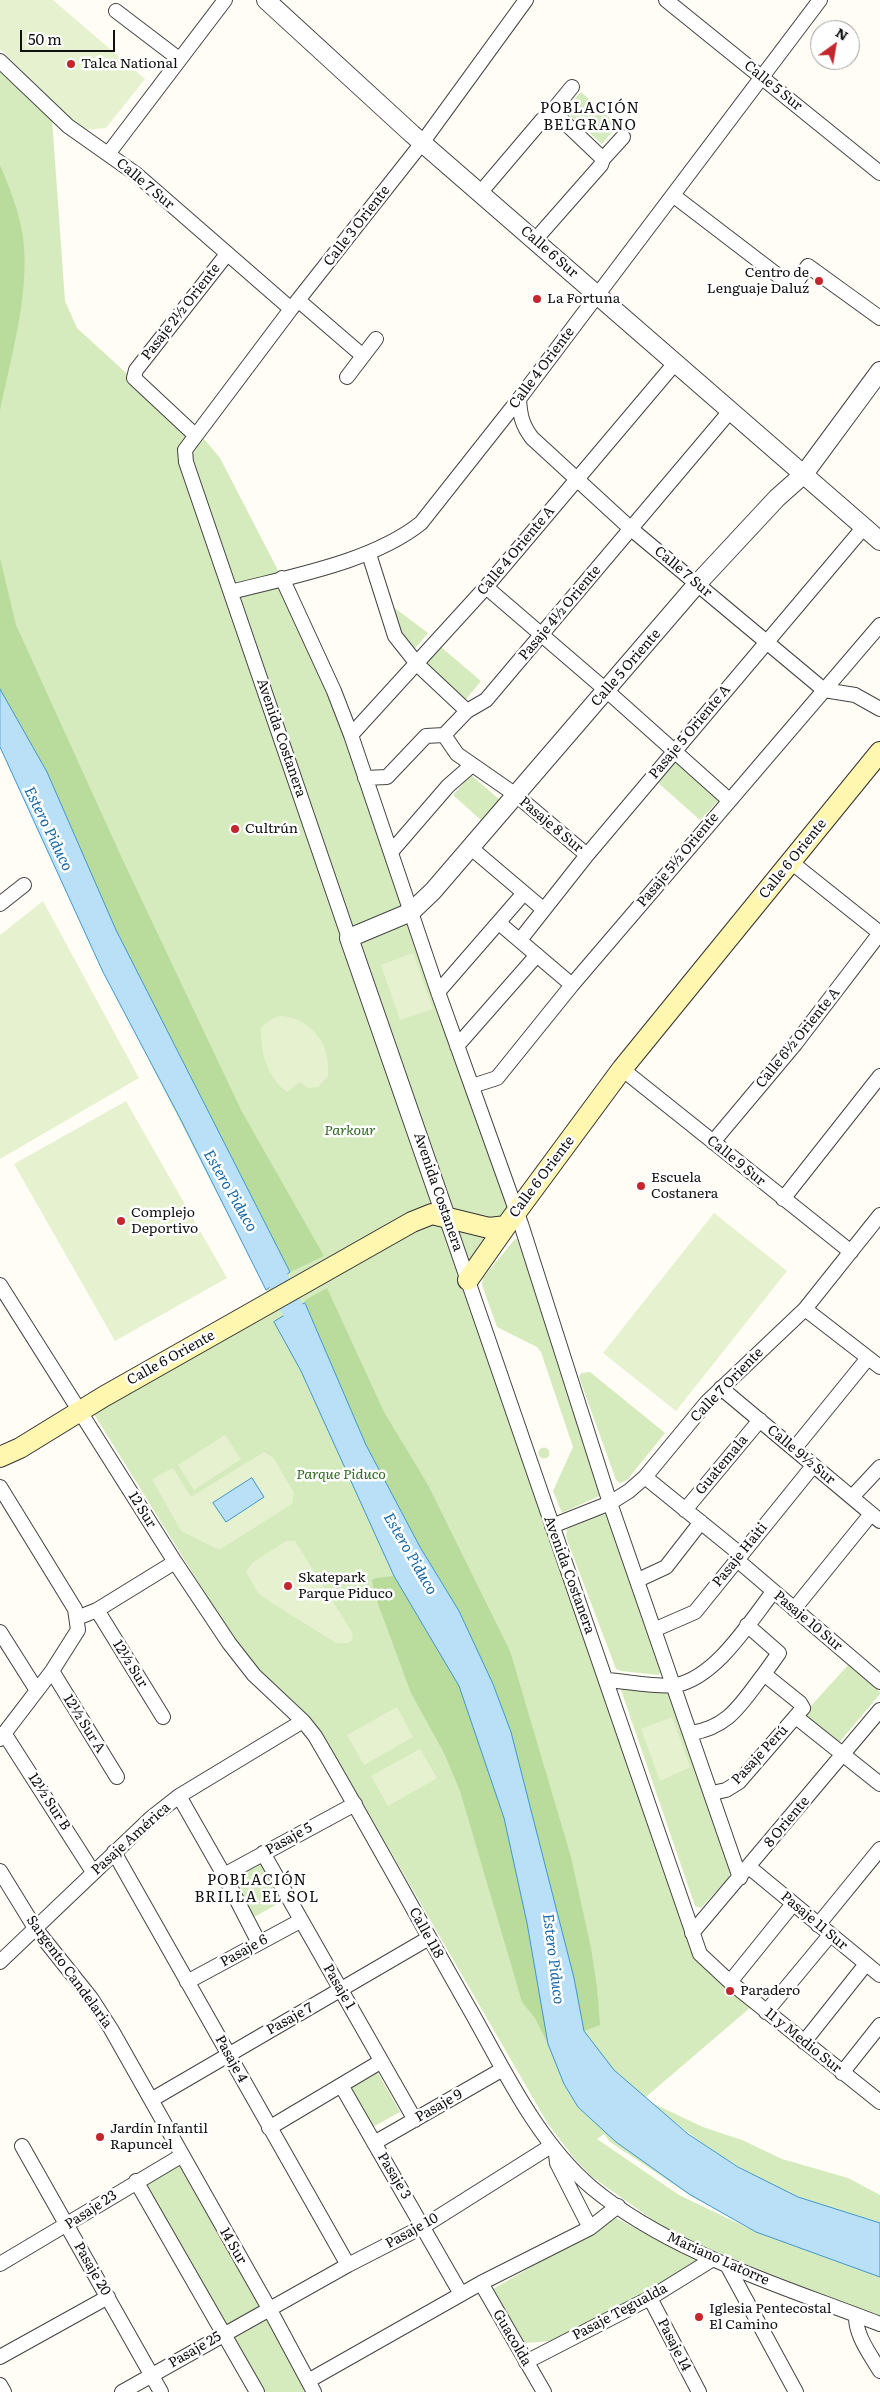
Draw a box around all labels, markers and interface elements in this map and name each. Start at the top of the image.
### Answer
scale bar [22,20,118,52]
north arrow [810,20,860,70]
text: N [832,22,853,45]
text: 50 m [28,27,62,50]
place label: Talca National [81,56,178,72]
street label: Calle 5 Sur [740,57,806,115]
marker: Talca National [65,58,77,70]
district label: POBLACIÓN BELGRANO [539,100,641,135]
street label: Calle 7 Sur [113,155,177,213]
street label: Calle 3 Oriente [320,182,394,270]
street label: Calle 6 Sur [517,223,581,281]
street label: Pasaje 2½ Oriente [138,260,224,364]
place label: Centro de Lenguaje Daluz [707,265,809,298]
marker: Centro de Lenguaje Daluz [813,275,825,287]
place label: La Fortuna [547,291,620,307]
marker: La Fortuna [531,293,543,305]
street label: Calle 4 Oriente [506,324,578,412]
street label: Calle 4 Oriente A [474,503,558,599]
street label: Calle 7 Sur [651,543,715,601]
street label: Pasaje 4½ Oriente [515,562,605,664]
street label: Calle 5 Oriente [588,626,664,710]
street label: Avenida Costanera [253,676,309,800]
street label: Pasaje 5 Oriente A [646,682,734,782]
water label: Estero Piduco [20,784,76,874]
street label: Pasaje 8 Sur [516,793,586,857]
street label: Pasaje 5½ Oriente [634,809,722,911]
street label: Calle 6 Oriente [756,816,830,902]
place label: Cultrún [245,821,298,837]
marker: Cultrún [229,823,241,835]
street label: Calle 6½ Oriente A [752,985,844,1091]
park label: Parkour [324,1123,376,1139]
street label: Avenida Costanera [410,1130,466,1254]
street label: Calle 9 Sur [703,1132,769,1190]
street label: Calle 6 Oriente [506,1133,578,1221]
water label: Estero Piduco [199,1147,261,1235]
place label: Escuela Costanera [651,1170,718,1202]
marker: Escuela Costanera [635,1180,647,1192]
place label: Complejo Deportivo [131,1205,198,1238]
marker: Complejo Deportivo [115,1215,127,1227]
street label: Calle 6 Oriente [124,1327,218,1389]
street label: Calle 7 Oriente [687,1344,767,1426]
street label: Calle 9½ Sur [764,1422,838,1488]
street label: Guatemala [692,1432,752,1498]
park label: Parque Piduco [296,1467,386,1483]
street label: 12 Sur [124,1489,160,1531]
water label: Estero Piduco [379,1510,441,1598]
street label: Avenida Costanera [540,1514,598,1636]
street label: Pasaje Haiti [709,1519,771,1591]
place label: Skatepark Parque Piduco [298,1570,393,1602]
marker: Skatepark Parque Piduco [282,1580,294,1592]
street label: Pasaje 10 Sur [770,1588,846,1654]
street label: 12½ Sur [109,1637,151,1691]
street label: 12½ Sur A [59,1692,109,1756]
street label: Pasaje Perú [728,1722,792,1788]
street label: 12½ Sur B [24,1770,74,1834]
street label: 8 Oriente [761,1793,813,1851]
street label: Pasaje América [88,1799,174,1879]
street label: Pasaje 5 [263,1819,315,1859]
district label: POBLACIÓN BRILLA EL SOL [193,1872,321,1907]
street label: Pasaje 11 Sur [777,1888,851,1954]
street label: Calle 118 [405,1905,447,1961]
street label: Sargento Candelaria [23,1912,115,2032]
water label: Estero Piduco [538,1913,568,2005]
street label: Pasaje 6 [217,1931,271,1971]
street label: Pasaje 1 [319,1961,359,2013]
place label: Paradero [740,1983,800,1999]
marker: Paradero [724,1985,736,1997]
street label: Pasaje 7 [264,1999,316,2039]
street label: 11 y Medio Sur [761,2005,845,2077]
street label: Pasaje 4 [211,2032,251,2086]
street label: Pasaje 9 [413,2086,465,2126]
place label: Jardín Infantil Rapuncel [110,2121,208,2154]
marker: Jardín Infantil Rapuncel [94,2131,106,2143]
street label: Pasaje 3 [374,2150,414,2202]
street label: Pasaje 23 [62,2187,120,2233]
street label: Pasaje 10 [383,2210,441,2252]
street label: 14 Sur [216,2225,250,2267]
street label: Mariano Latorre [664,2229,772,2289]
street label: Pasaje 20 [70,2239,114,2299]
street label: Pasaje Tegualda [570,2280,670,2344]
place label: Iglesia Pentecostal El Camino [709,2301,831,2334]
street label: Guacolda [489,2307,535,2369]
marker: Iglesia Pentecostal El Camino [693,2311,705,2323]
street label: Pasaje 14 [654,2316,694,2374]
street label: Pasaje 25 [166,2328,224,2372]

